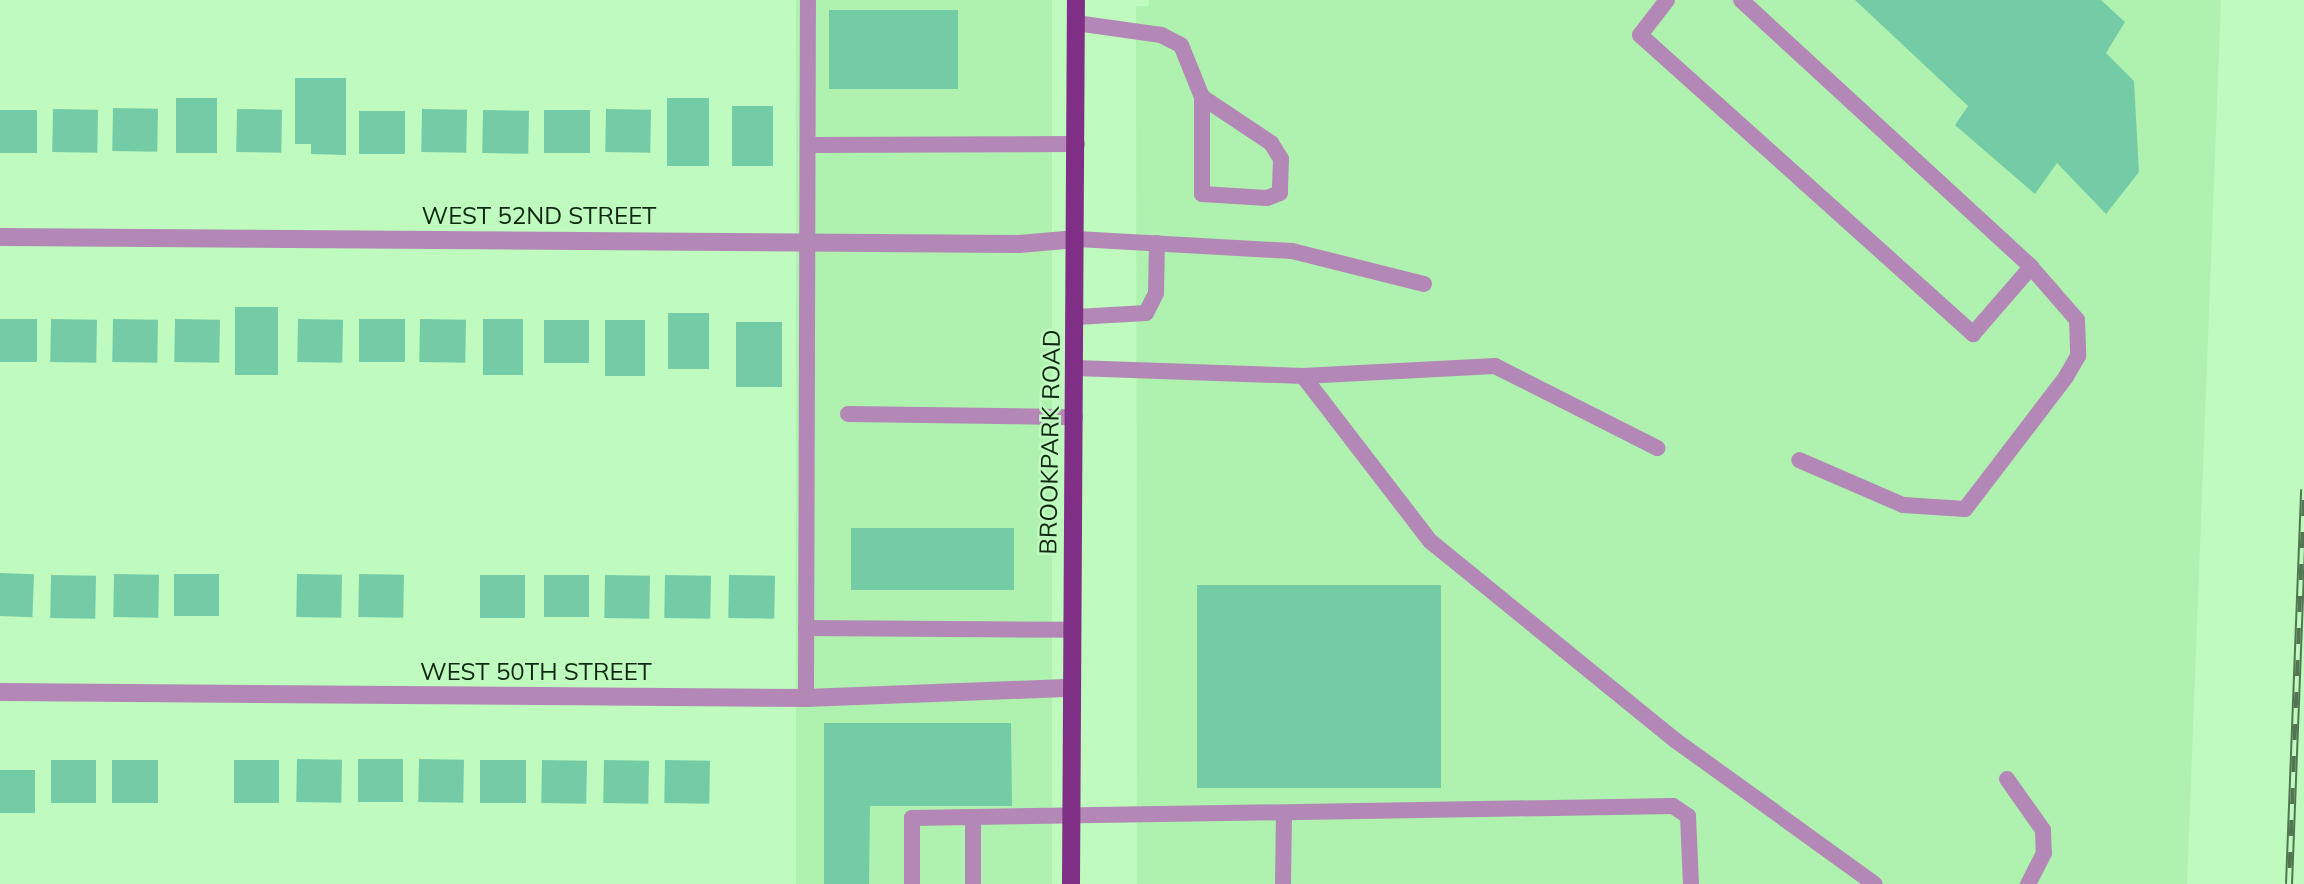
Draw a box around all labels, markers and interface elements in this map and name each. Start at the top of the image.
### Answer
street label: WEST 52ND STREET [422,202,656,230]
street label: BROOKPARK ROAD [1034,329,1066,555]
street label: WEST 50TH STREET [420,658,652,686]

